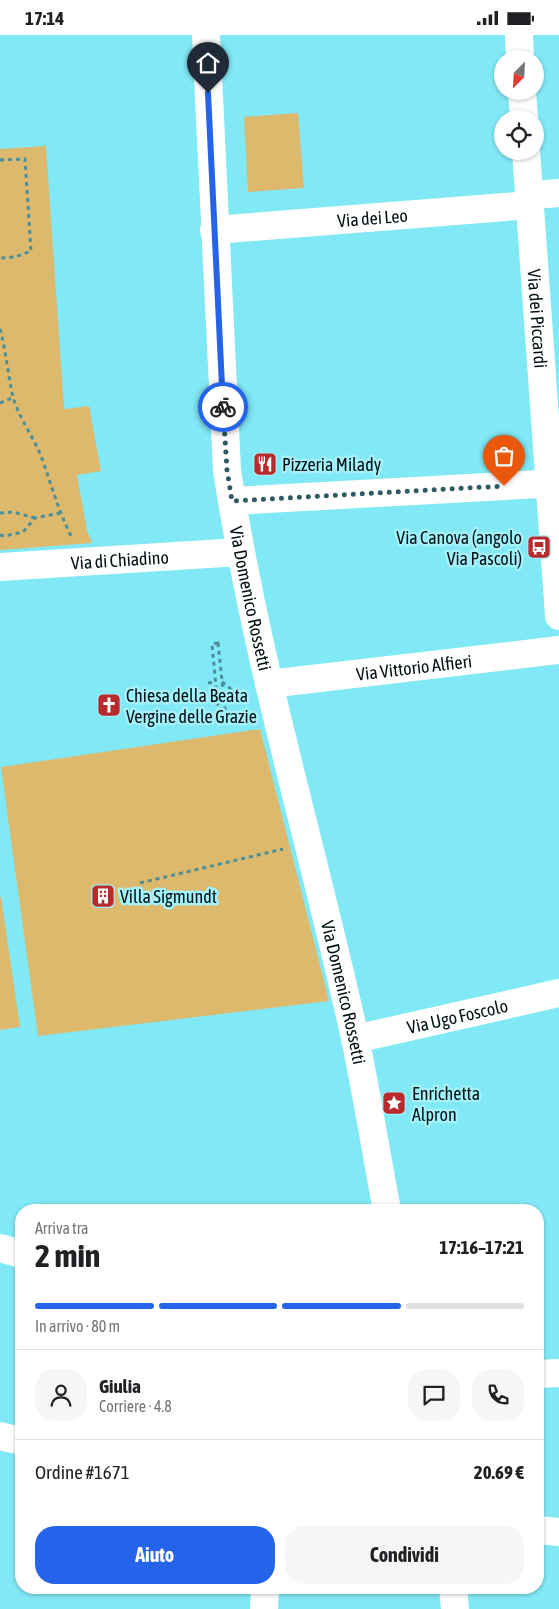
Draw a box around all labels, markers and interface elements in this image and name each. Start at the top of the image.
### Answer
text: 17:14 [25,7,64,29]
pin [187,42,229,93]
icon: home [194,49,222,77]
north arrow [494,50,544,100]
map controls [494,50,544,160]
button: locate [494,110,544,160]
street label: Via dei Leo [336,204,409,231]
street label: Via dei Piccardi [524,268,552,369]
courier [198,382,248,432]
icon: bike [209,393,237,421]
pin [483,435,525,486]
icon: bag [490,442,518,470]
restaurant icon: Pizzeria Milady [252,451,278,477]
place label: Pizzeria Milady [282,454,381,475]
street label: Via Domenico Rossetti [226,524,276,672]
place label: Via Canova (angolo Via Pascoli) [396,527,522,569]
bus stop icon: Via Canova (angolo Via Pascoli) [526,534,552,560]
street label: Via di Chiadino [70,546,169,573]
street label: Via Vittorio Alfieri [355,650,473,684]
place label: Chiesa della Beata Vergine delle Grazie [126,685,257,727]
church icon: Chiesa della Beata Vergine delle Grazie [96,692,122,718]
building icon: Villa Sigmundt [90,883,116,909]
place label: Villa Sigmundt [120,886,217,907]
street label: Via Domenico Rossetti [317,918,371,1066]
street label: Via Ugo Foscolo [405,994,510,1037]
place label: Enrichetta Alpron [412,1083,480,1125]
place icon: Enrichetta Alpron [381,1090,407,1116]
text: Arriva tra [35,1219,88,1237]
text: 17:16–17:21 [439,1236,524,1258]
text: 2 min [35,1237,100,1274]
text: In arrivo · 80 m [35,1317,120,1335]
button: person [35,1369,87,1421]
button: chat [408,1369,460,1421]
button: phone [472,1369,524,1421]
text: Giulia [99,1375,141,1397]
text: Corriere · 4.8 [99,1397,172,1415]
text: Ordine #1671 [35,1461,130,1483]
text: 20.69 € [474,1461,524,1483]
button: Aiuto [35,1526,275,1584]
button: Condividi [285,1526,524,1584]

